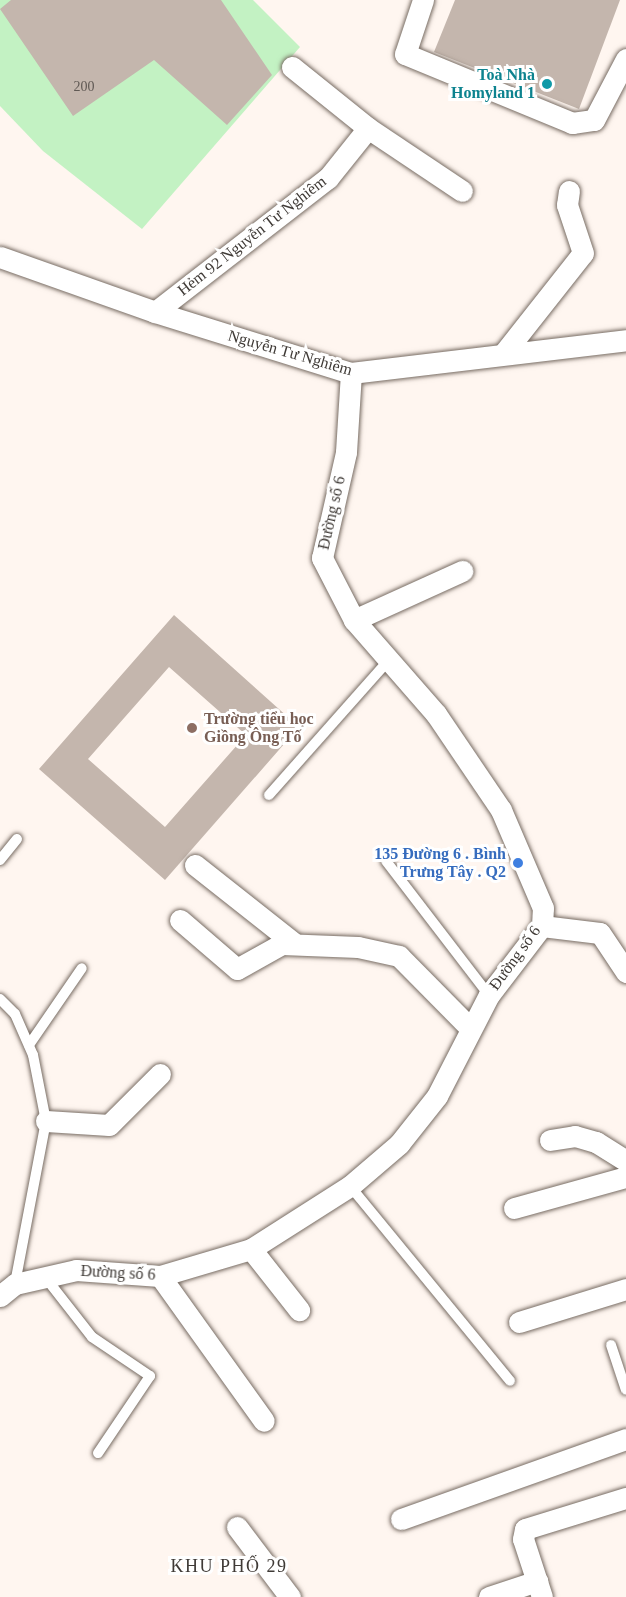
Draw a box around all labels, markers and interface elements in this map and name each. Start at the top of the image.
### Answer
place label: Toà Nhà Homyland 1 [451,65,535,103]
marker: Toà Nhà Homyland 1 [540,77,554,91]
house number: 200 [74,79,94,95]
street label: Hẻm 92 Nguyễn Tư Nghiêm [174,172,330,300]
street label: Nguyễn Tư Nghiêm [226,326,354,380]
street label: Đường số 6 [314,474,350,552]
place label: Trường tiểu học Giồng Ông Tố [204,709,314,747]
marker: Trường tiểu học Giồng Ông Tố [185,721,199,735]
place label: 135 Đường 6 . Bình Trưng Tây . Q2 [374,844,506,882]
marker: 135 Đường 6 . Bình Trưng Tây . Q2 [511,856,525,870]
street label: Đường số 6 [485,922,545,994]
street label: Đường số 6 [80,1261,156,1285]
district label: KHU PHỐ 29 [170,1555,288,1577]

